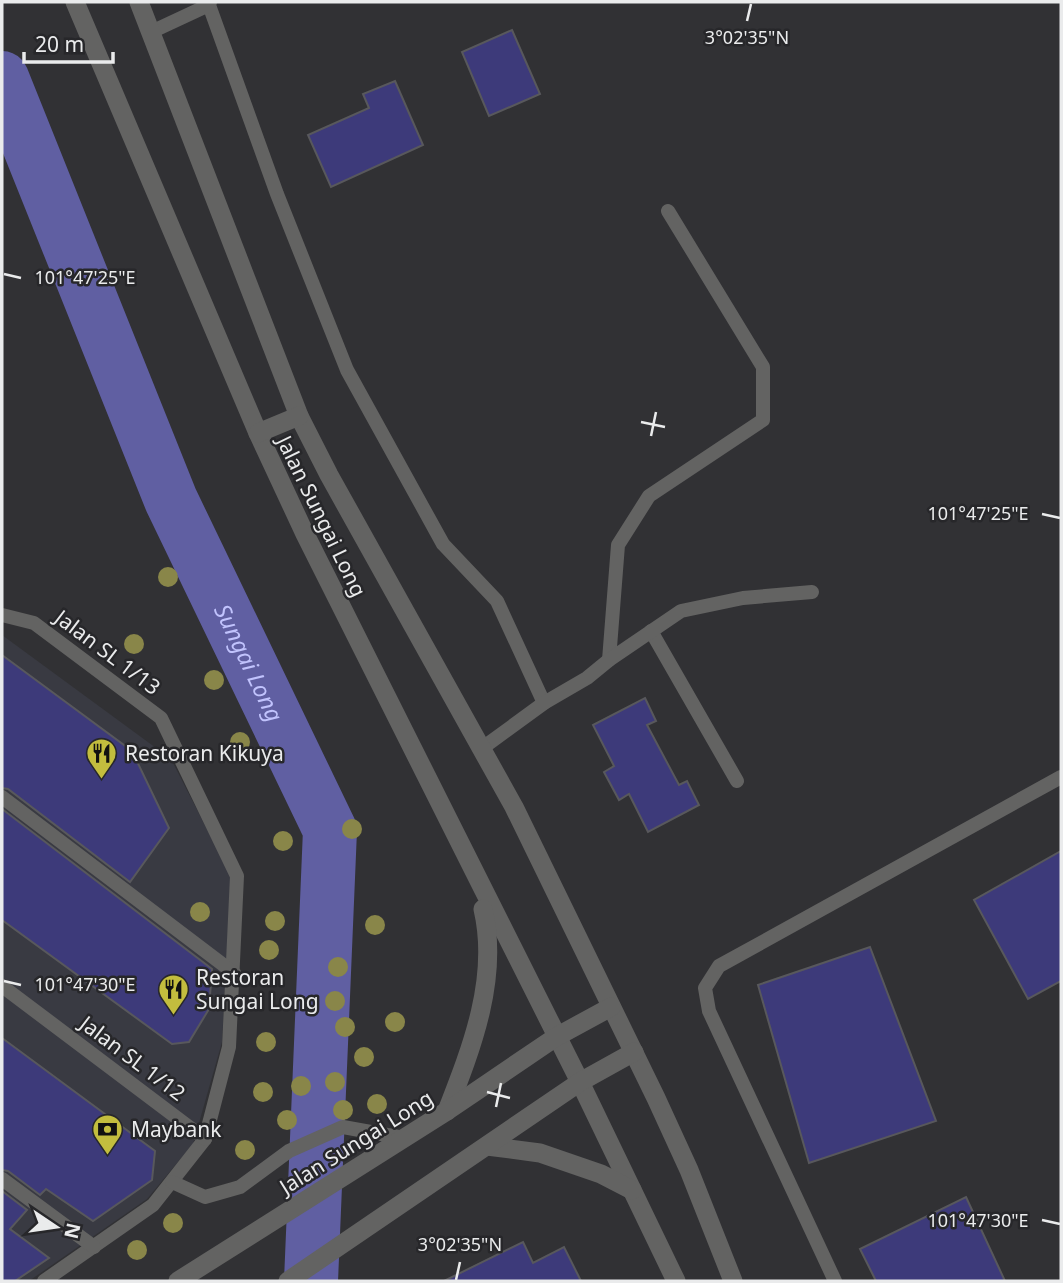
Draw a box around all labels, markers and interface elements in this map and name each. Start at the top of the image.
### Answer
scale bar [24,21,114,65]
text: 3°02'35"N [705,25,789,49]
text: 20 m [35,30,84,58]
text: 101°47'25"E [34,265,136,289]
street label: Jalan Sungai Long [270,429,373,601]
text: 101°47'25"E [927,501,1029,525]
water label: Sungai Long [207,598,291,727]
street label: Jalan SL 1/13 [48,602,166,701]
restaurant icon: Restoran Kikuya [85,736,119,780]
place label: Restoran Kikuya [125,739,284,767]
place label: Restoran Sungai Long [196,963,319,1015]
text: 101°47'30"E [34,972,136,996]
restaurant icon: Restoran Sungai Long [156,972,190,1016]
street label: Jalan SL 1/12 [73,1008,191,1107]
street label: Jalan Sungai Long [272,1084,438,1202]
bank icon: Maybank [91,1112,125,1156]
place label: Maybank [131,1115,222,1143]
north arrow [21,1192,91,1262]
text: 101°47'30"E [927,1208,1029,1232]
text: N [58,1220,87,1241]
text: 3°02'35"N [418,1232,502,1256]

